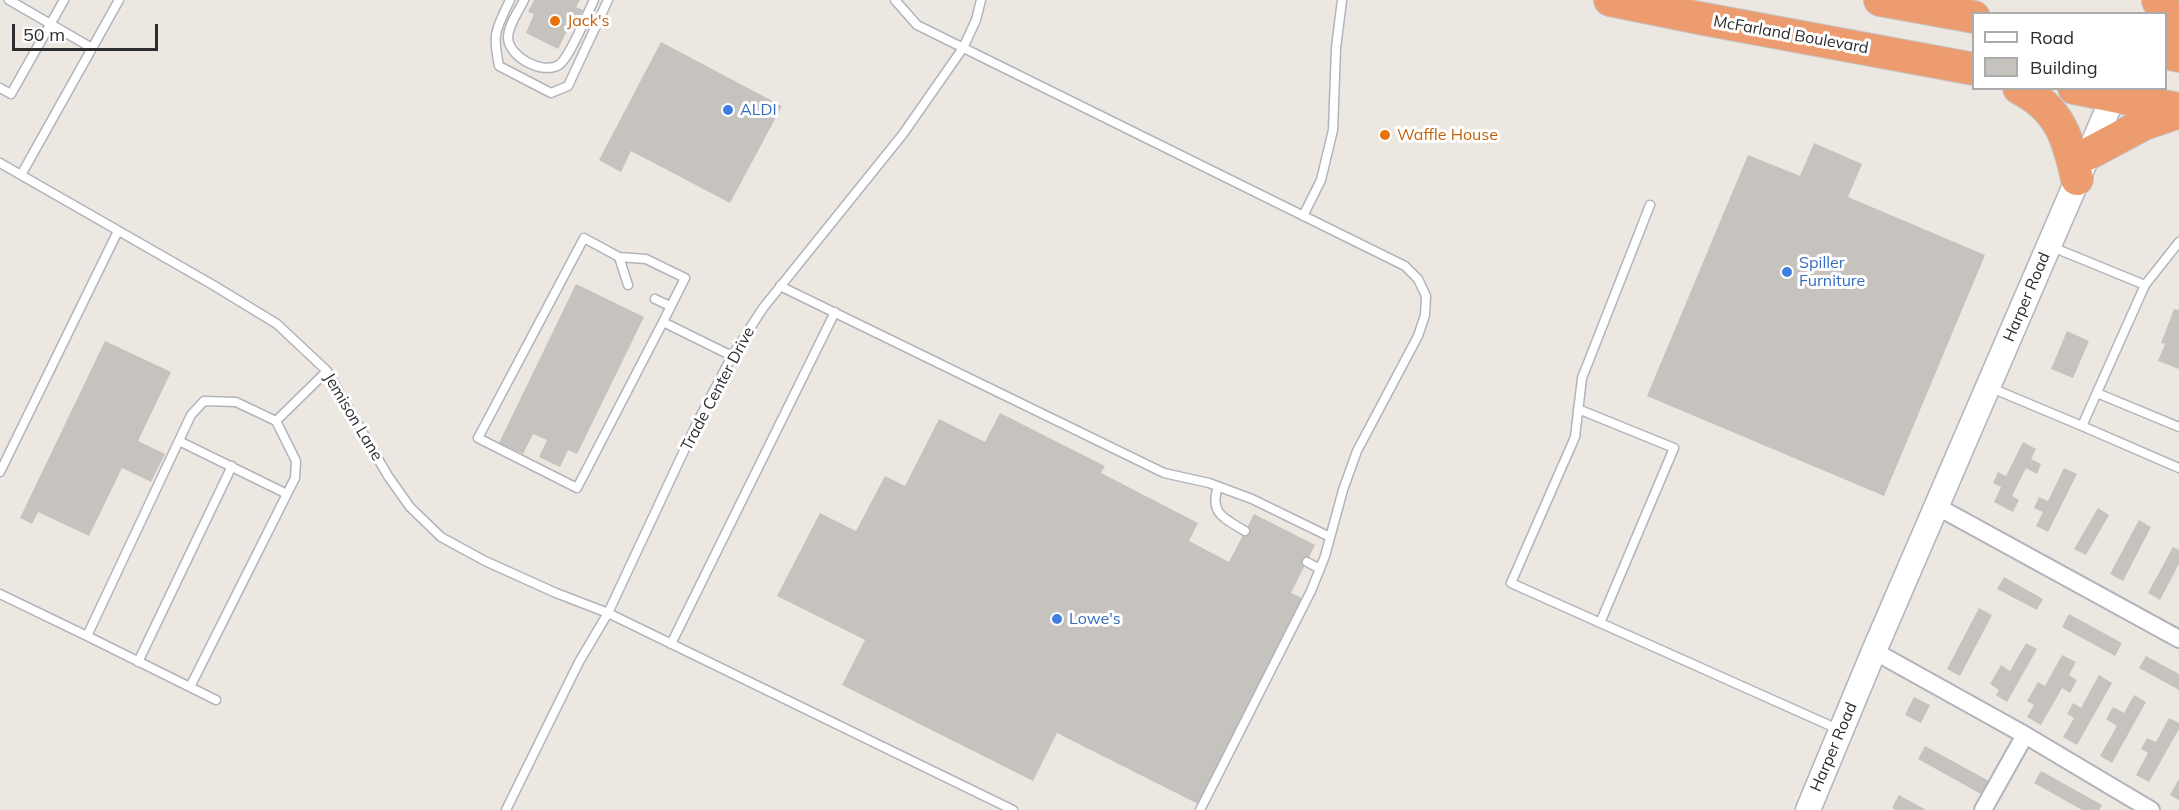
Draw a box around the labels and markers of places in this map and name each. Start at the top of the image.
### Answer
place label: Jack's [567,11,609,31]
marker: Jack's [548,14,562,28]
place label: ALDI [740,100,777,120]
marker: ALDI [721,103,735,117]
place label: Waffle House [1397,125,1498,145]
marker: Waffle House [1378,128,1392,142]
place label: Spiller Furniture [1799,253,1865,291]
marker: Spiller Furniture [1780,265,1794,279]
place label: Lowe's [1069,609,1121,629]
marker: Lowe's [1050,612,1064,626]

